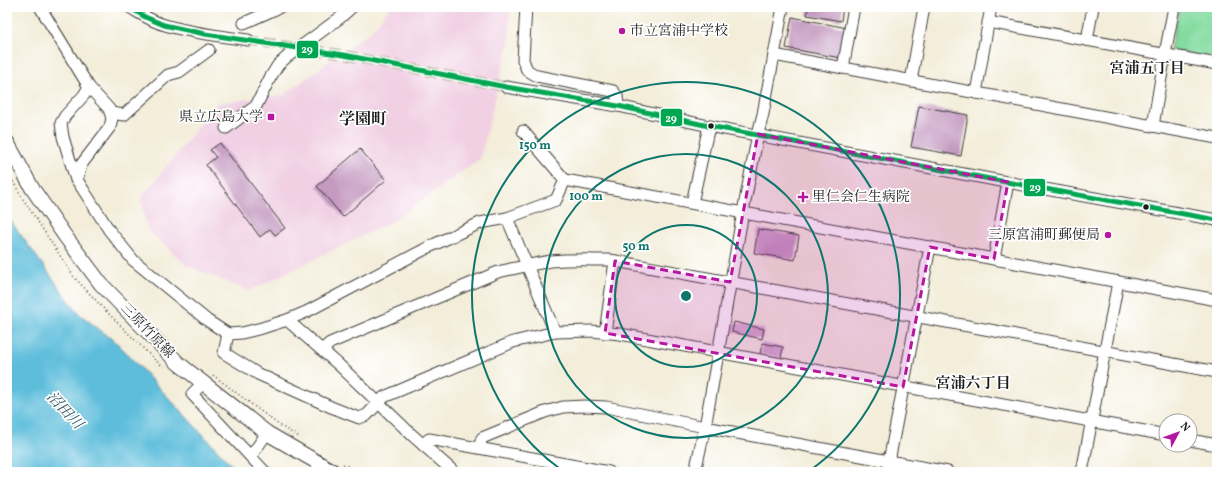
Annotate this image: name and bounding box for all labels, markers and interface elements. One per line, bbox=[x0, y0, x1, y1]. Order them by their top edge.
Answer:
place label: 市立宮浦中学校 bbox=[630, 22, 728, 41]
marker: 市立宮浦中学校 bbox=[617, 26, 627, 36]
line badge: 29 bbox=[296, 40, 319, 59]
text: 29 bbox=[301, 43, 313, 58]
district label: 宮浦五丁目 bbox=[1109, 59, 1185, 80]
place label: 県立広島大学 bbox=[179, 108, 263, 127]
line badge: 29 bbox=[660, 108, 683, 127]
district label: 学園町 bbox=[339, 109, 387, 131]
marker: 県立広島大学 bbox=[266, 112, 276, 122]
text: 29 bbox=[665, 112, 677, 127]
unlabelled marker bbox=[706, 121, 716, 131]
text: 150 m bbox=[519, 138, 551, 154]
line badge: 29 bbox=[1023, 178, 1046, 197]
text: 29 bbox=[1029, 181, 1041, 196]
place label: 里仁会仁生病院 bbox=[812, 188, 910, 207]
text: 100 m bbox=[569, 189, 603, 205]
marker: 里仁会仁生病院 bbox=[797, 191, 809, 203]
unlabelled marker bbox=[1141, 202, 1151, 212]
place label: 三原宮浦町郵便局 bbox=[988, 226, 1100, 245]
marker: 三原宮浦町郵便局 bbox=[1103, 230, 1113, 240]
text: 50 m bbox=[622, 239, 650, 255]
centre of rings bbox=[679, 289, 693, 303]
street label: 三原竹原線 bbox=[116, 299, 178, 363]
district label: 宮浦六丁目 bbox=[935, 374, 1011, 395]
water label: 沼田川 bbox=[41, 387, 88, 436]
north arrow bbox=[1158, 413, 1198, 453]
text: N bbox=[1176, 419, 1193, 435]

